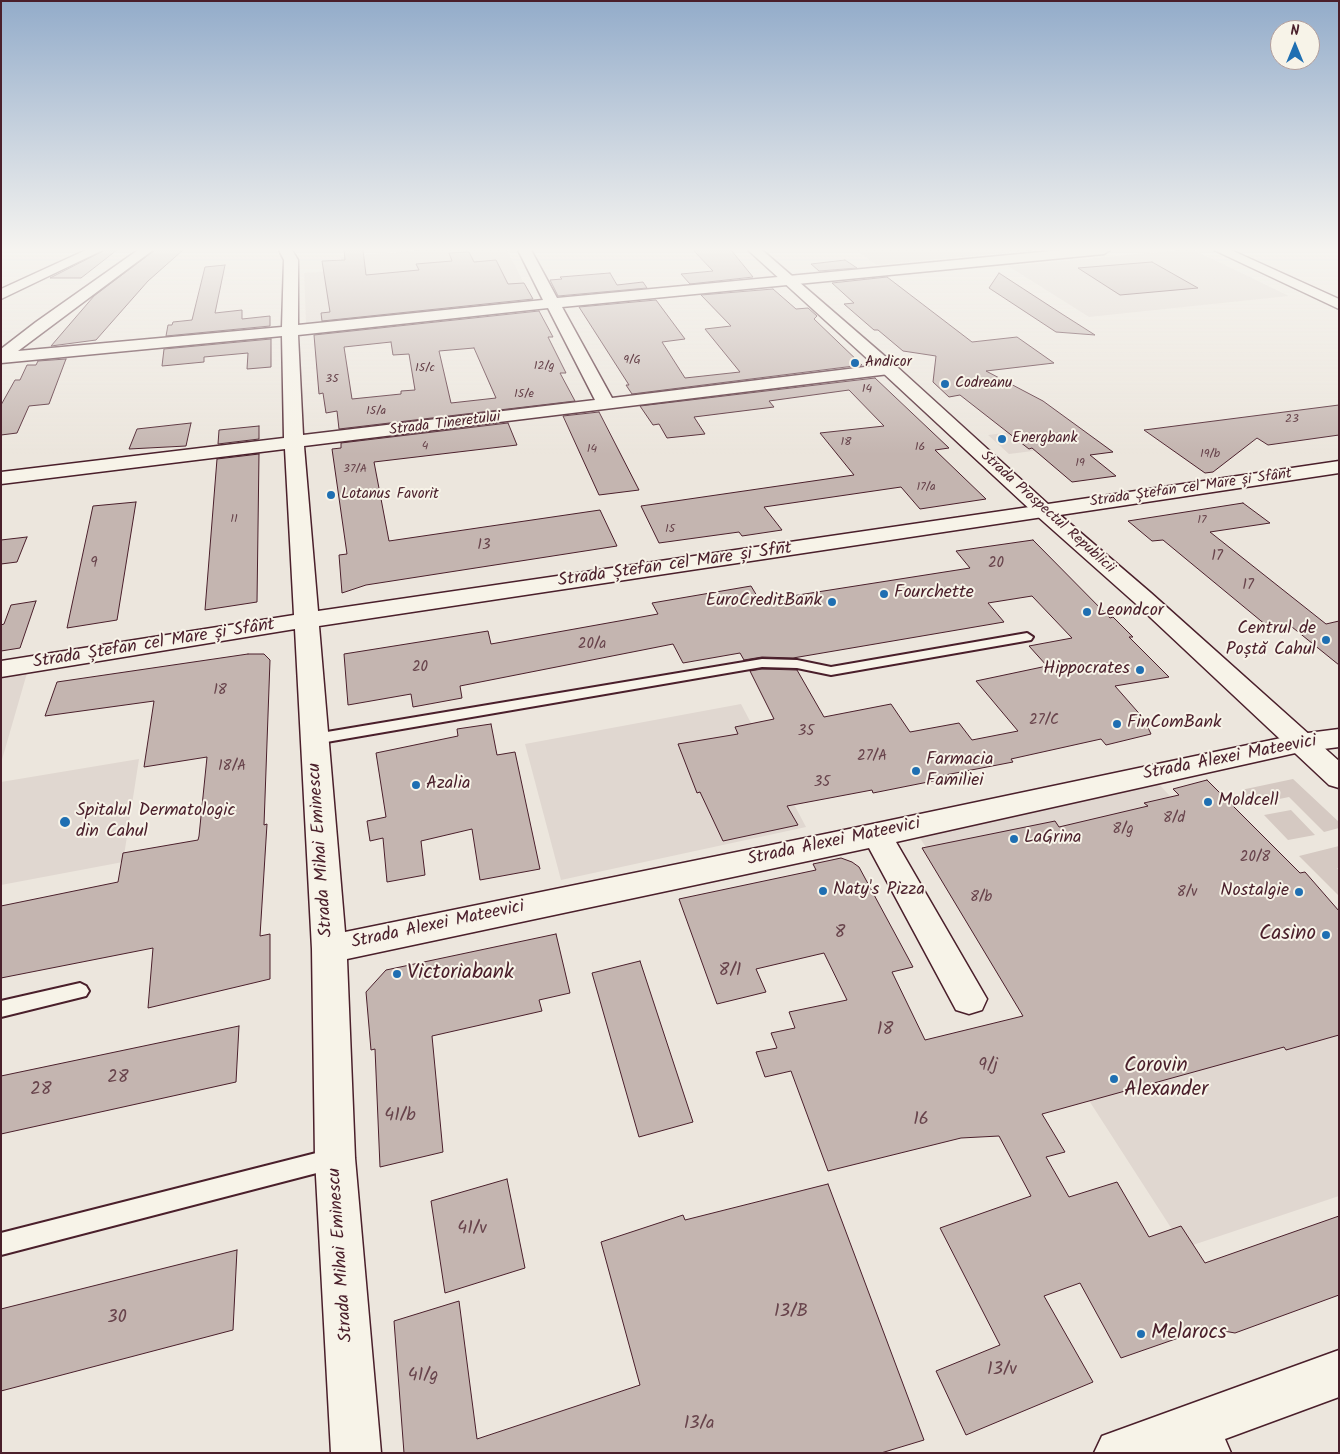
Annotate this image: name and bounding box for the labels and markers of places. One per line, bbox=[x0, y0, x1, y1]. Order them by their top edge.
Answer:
place label: Andicor bbox=[865, 354, 912, 372]
marker: Andicor bbox=[849, 357, 861, 369]
place label: Codreanu bbox=[955, 375, 1012, 393]
marker: Codreanu bbox=[939, 378, 951, 390]
place label: Energbank bbox=[1012, 430, 1078, 448]
marker: Energbank bbox=[996, 433, 1008, 445]
place label: Lotanus Favorit bbox=[341, 486, 439, 504]
marker: Lotanus Favorit bbox=[325, 489, 337, 501]
place label: Fourchette bbox=[894, 583, 974, 605]
marker: Fourchette bbox=[878, 588, 890, 600]
place label: EuroCreditBank bbox=[706, 591, 822, 613]
marker: EuroCreditBank bbox=[826, 596, 838, 608]
place label: Leondcor bbox=[1097, 601, 1164, 623]
marker: Leondcor bbox=[1081, 606, 1093, 618]
place label: Centrul de Poștă Cahul bbox=[1226, 619, 1316, 662]
marker: Centrul de Poștă Cahul bbox=[1320, 634, 1332, 646]
place label: Hippocrates bbox=[1043, 659, 1130, 681]
marker: Hippocrates bbox=[1134, 664, 1146, 676]
place label: FinComBank bbox=[1127, 713, 1221, 735]
marker: FinComBank bbox=[1111, 718, 1123, 730]
place label: Farmacia Familiei bbox=[926, 750, 993, 792]
marker: Farmacia Familiei bbox=[910, 765, 922, 777]
place label: Azalia bbox=[426, 774, 470, 796]
marker: Azalia bbox=[410, 779, 422, 791]
place label: Moldcell bbox=[1218, 791, 1279, 813]
marker: Moldcell bbox=[1202, 796, 1214, 808]
place label: Spitalul Dermatologic din Cahul bbox=[76, 801, 236, 844]
marker: Spitalul Dermatologic din Cahul bbox=[58, 815, 72, 829]
place label: LaGrina bbox=[1024, 828, 1082, 850]
marker: LaGrina bbox=[1008, 833, 1020, 845]
place label: Naty's Pizza bbox=[833, 880, 925, 902]
place label: Nostalgie bbox=[1220, 881, 1289, 903]
marker: Naty's Pizza bbox=[817, 885, 829, 897]
marker: Nostalgie bbox=[1293, 886, 1305, 898]
place label: Casino bbox=[1259, 922, 1316, 948]
marker: Casino bbox=[1320, 929, 1332, 941]
place label: Victoriabank bbox=[407, 961, 514, 987]
marker: Victoriabank bbox=[391, 968, 403, 980]
place label: Corovin Alexander bbox=[1124, 1054, 1208, 1104]
marker: Corovin Alexander bbox=[1108, 1073, 1120, 1085]
place label: Melarocs bbox=[1151, 1321, 1227, 1347]
marker: Melarocs bbox=[1135, 1328, 1147, 1340]

